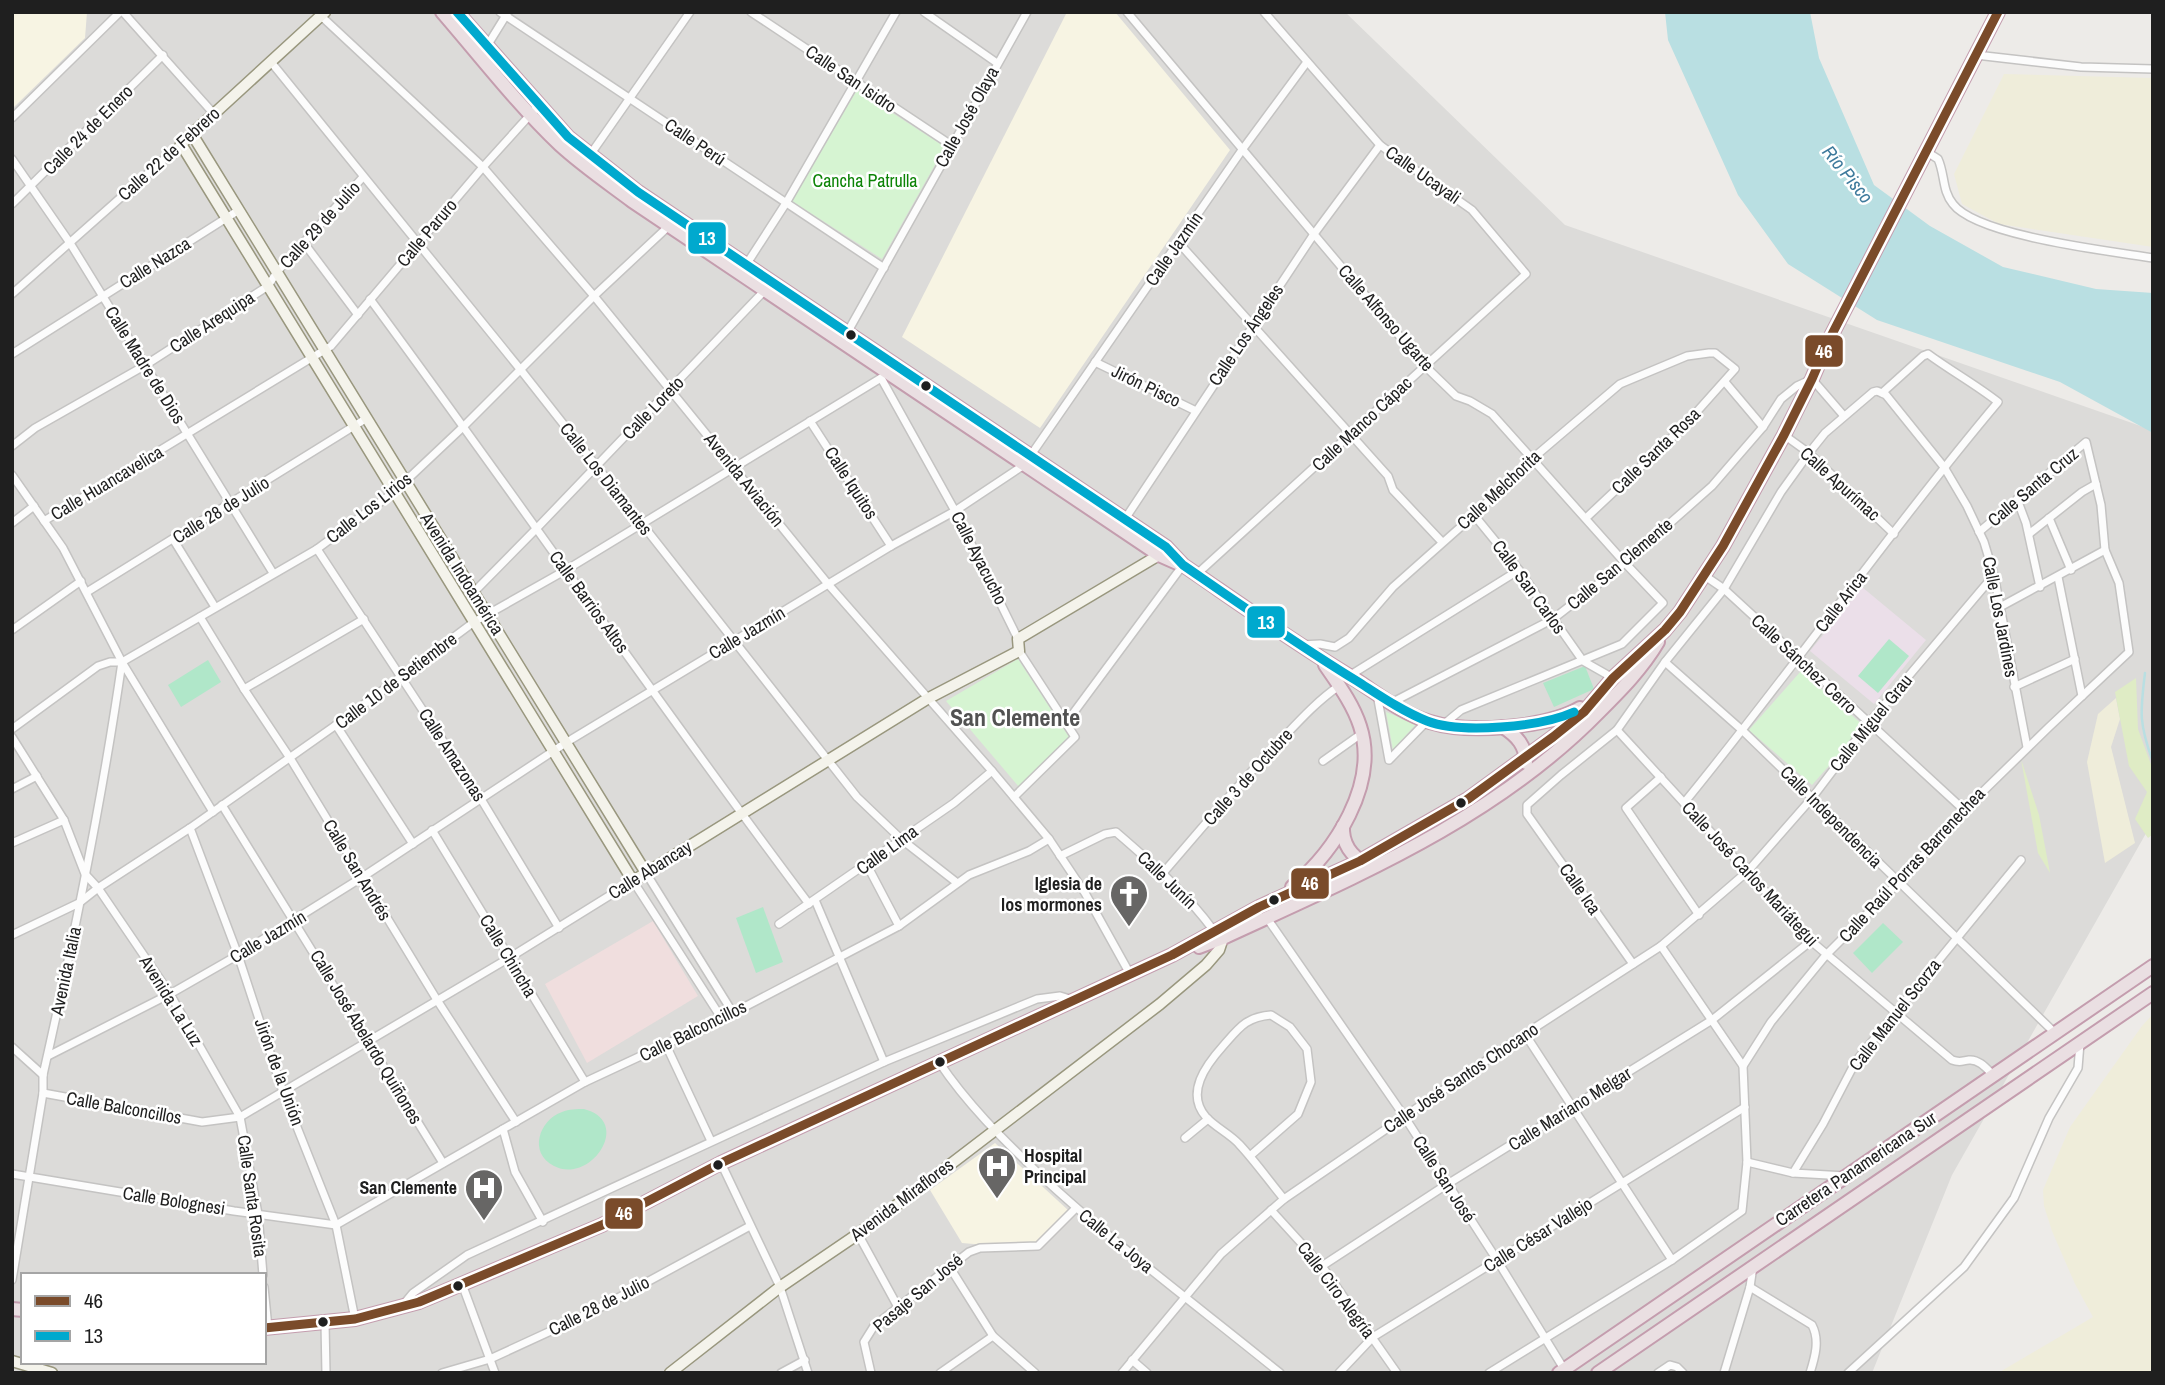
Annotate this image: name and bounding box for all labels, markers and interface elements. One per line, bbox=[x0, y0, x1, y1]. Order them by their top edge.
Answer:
street label: Calle San Isidro bbox=[801, 39, 902, 118]
street label: Calle José Olaya bbox=[929, 62, 1005, 172]
street label: Calle 24 de Enero bbox=[37, 79, 138, 180]
street label: Calle 22 de Febrero bbox=[112, 101, 225, 206]
street label: Calle Perú bbox=[660, 112, 731, 171]
street label: Calle Ucayali bbox=[1381, 139, 1466, 210]
water label: Río Pisco bbox=[1817, 140, 1880, 209]
park label: Cancha Patrulla bbox=[812, 168, 918, 193]
street label: Calle 29 de Julio bbox=[274, 175, 366, 274]
street label: Calle Paruro bbox=[391, 193, 463, 272]
street label: Calle Jazmín bbox=[1139, 207, 1208, 291]
line badge: 13 bbox=[687, 221, 727, 255]
text: 13 bbox=[698, 225, 716, 251]
street label: Calle Nazca bbox=[114, 231, 195, 294]
street label: Calle Alfonso Ugarte bbox=[1333, 259, 1440, 377]
street label: Calle Los Ángeles bbox=[1202, 279, 1289, 391]
street label: Calle Arequipa bbox=[164, 285, 259, 358]
street label: Calle Madre de Dios bbox=[99, 301, 192, 428]
unlabelled marker bbox=[844, 328, 858, 342]
line badge: 46 bbox=[1804, 334, 1844, 368]
text: 46 bbox=[1815, 338, 1833, 364]
street label: Jirón Pisco bbox=[1108, 358, 1185, 413]
street label: Calle Loreto bbox=[616, 370, 689, 445]
street label: Calle Manco Cápac bbox=[1306, 371, 1417, 477]
unlabelled marker bbox=[919, 379, 933, 393]
street label: Calle Santa Rosa bbox=[1606, 402, 1706, 500]
street label: Calle Los Diamantes bbox=[554, 417, 658, 540]
street label: Avenida Aviación bbox=[698, 427, 790, 532]
street label: Calle Huancavelica bbox=[46, 439, 168, 526]
street label: Calle Apurímac bbox=[1795, 441, 1886, 526]
street label: Calle Santa Cruz bbox=[1982, 441, 2083, 532]
street label: Calle Iquitos bbox=[819, 442, 884, 524]
street label: Calle Melchorita bbox=[1451, 444, 1546, 535]
street label: Calle Los Lirios bbox=[321, 466, 417, 549]
street label: Calle 28 de Julio bbox=[167, 470, 274, 549]
street label: Avenida Indoamérica bbox=[414, 507, 510, 640]
street label: Calle Ayacucho bbox=[945, 507, 1014, 609]
street label: Calle San Clemente bbox=[1561, 512, 1678, 615]
street label: Calle San Carlos bbox=[1487, 535, 1572, 639]
street label: Calle Barrios Altos bbox=[544, 545, 635, 658]
street label: Calle Los Jardines bbox=[1977, 555, 2024, 679]
street label: Calle Arica bbox=[1809, 566, 1872, 638]
street label: Calle Jazmín bbox=[704, 600, 790, 665]
line badge: 13 bbox=[1246, 605, 1286, 639]
street label: Calle Sánchez Cerro bbox=[1746, 608, 1863, 719]
text: 13 bbox=[1257, 609, 1275, 635]
street label: Calle 10 de Setiembre bbox=[330, 626, 462, 735]
street label: Calle Miguel Grau bbox=[1823, 669, 1918, 777]
district label: San Clemente bbox=[950, 701, 1080, 733]
street label: Calle Amazonas bbox=[413, 703, 492, 806]
street label: Calle 3 de Octubre bbox=[1197, 723, 1298, 831]
street label: Calle Independencia bbox=[1775, 760, 1888, 873]
street label: Calle Raúl Porras Barrenechea bbox=[1833, 781, 1990, 948]
unlabelled marker bbox=[1454, 796, 1468, 810]
street label: Calle José Carlos Mariátegui bbox=[1676, 796, 1824, 952]
street label: Calle San Andrés bbox=[317, 814, 398, 925]
street label: Calle Lima bbox=[851, 819, 923, 880]
street label: Calle Abancay bbox=[603, 834, 697, 905]
street label: Calle Junín bbox=[1132, 845, 1203, 914]
street label: Calle Ica bbox=[1554, 858, 1607, 919]
line badge: 46 bbox=[1290, 867, 1330, 900]
text: 46 bbox=[1301, 870, 1319, 896]
place label: Iglesia de los mormones bbox=[1001, 871, 1102, 917]
church icon: Iglesia de los mormones bbox=[1108, 873, 1150, 928]
unlabelled marker bbox=[1267, 893, 1281, 907]
street label: Calle Jazmín bbox=[225, 904, 311, 969]
street label: Calle Chincha bbox=[474, 910, 543, 1002]
street label: Avenida Italia bbox=[44, 924, 87, 1019]
street label: Calle José Abelardo Quiñones bbox=[304, 945, 428, 1129]
street label: Avenida La Luz bbox=[133, 950, 209, 1051]
street label: Calle Manuel Scorza bbox=[1843, 953, 1946, 1076]
street label: Calle Balconcillos bbox=[635, 994, 751, 1067]
street label: Jirón de la Unión bbox=[248, 1015, 310, 1129]
street label: Calle José Santos Chocano bbox=[1378, 1016, 1543, 1139]
unlabelled marker bbox=[933, 1055, 947, 1069]
street label: Calle Mariano Melgar bbox=[1503, 1061, 1636, 1157]
street label: Calle Balconcillos bbox=[65, 1085, 184, 1130]
street label: Carretera Panamericana Sur bbox=[1770, 1105, 1941, 1232]
street label: Calle San José bbox=[1407, 1130, 1482, 1227]
street label: Calle Santa Rosita bbox=[232, 1133, 273, 1259]
place label: Hospital Principal bbox=[1024, 1143, 1086, 1189]
hospital icon: Hospital Principal bbox=[976, 1145, 1018, 1200]
street label: Avenida Miraflores bbox=[844, 1152, 959, 1247]
unlabelled marker bbox=[711, 1158, 725, 1172]
hospital icon: San Clemente bbox=[463, 1167, 505, 1222]
place label: San Clemente bbox=[359, 1175, 457, 1200]
street label: Calle Bolognesi bbox=[121, 1180, 227, 1221]
street label: Calle César Vallejo bbox=[1478, 1191, 1597, 1278]
line badge: 46 bbox=[604, 1197, 644, 1230]
text: 46 bbox=[615, 1200, 633, 1226]
street label: Calle La Joya bbox=[1074, 1203, 1159, 1278]
street label: Calle Ciro Alegría bbox=[1292, 1236, 1381, 1343]
street label: Pasaje San José bbox=[867, 1247, 968, 1338]
street label: Calle 28 de Julio bbox=[544, 1269, 653, 1342]
legend bbox=[21, 1273, 266, 1364]
unlabelled marker bbox=[451, 1279, 465, 1293]
text: 46 bbox=[84, 1286, 103, 1315]
unlabelled marker bbox=[316, 1315, 330, 1329]
text: 13 bbox=[84, 1321, 103, 1350]

